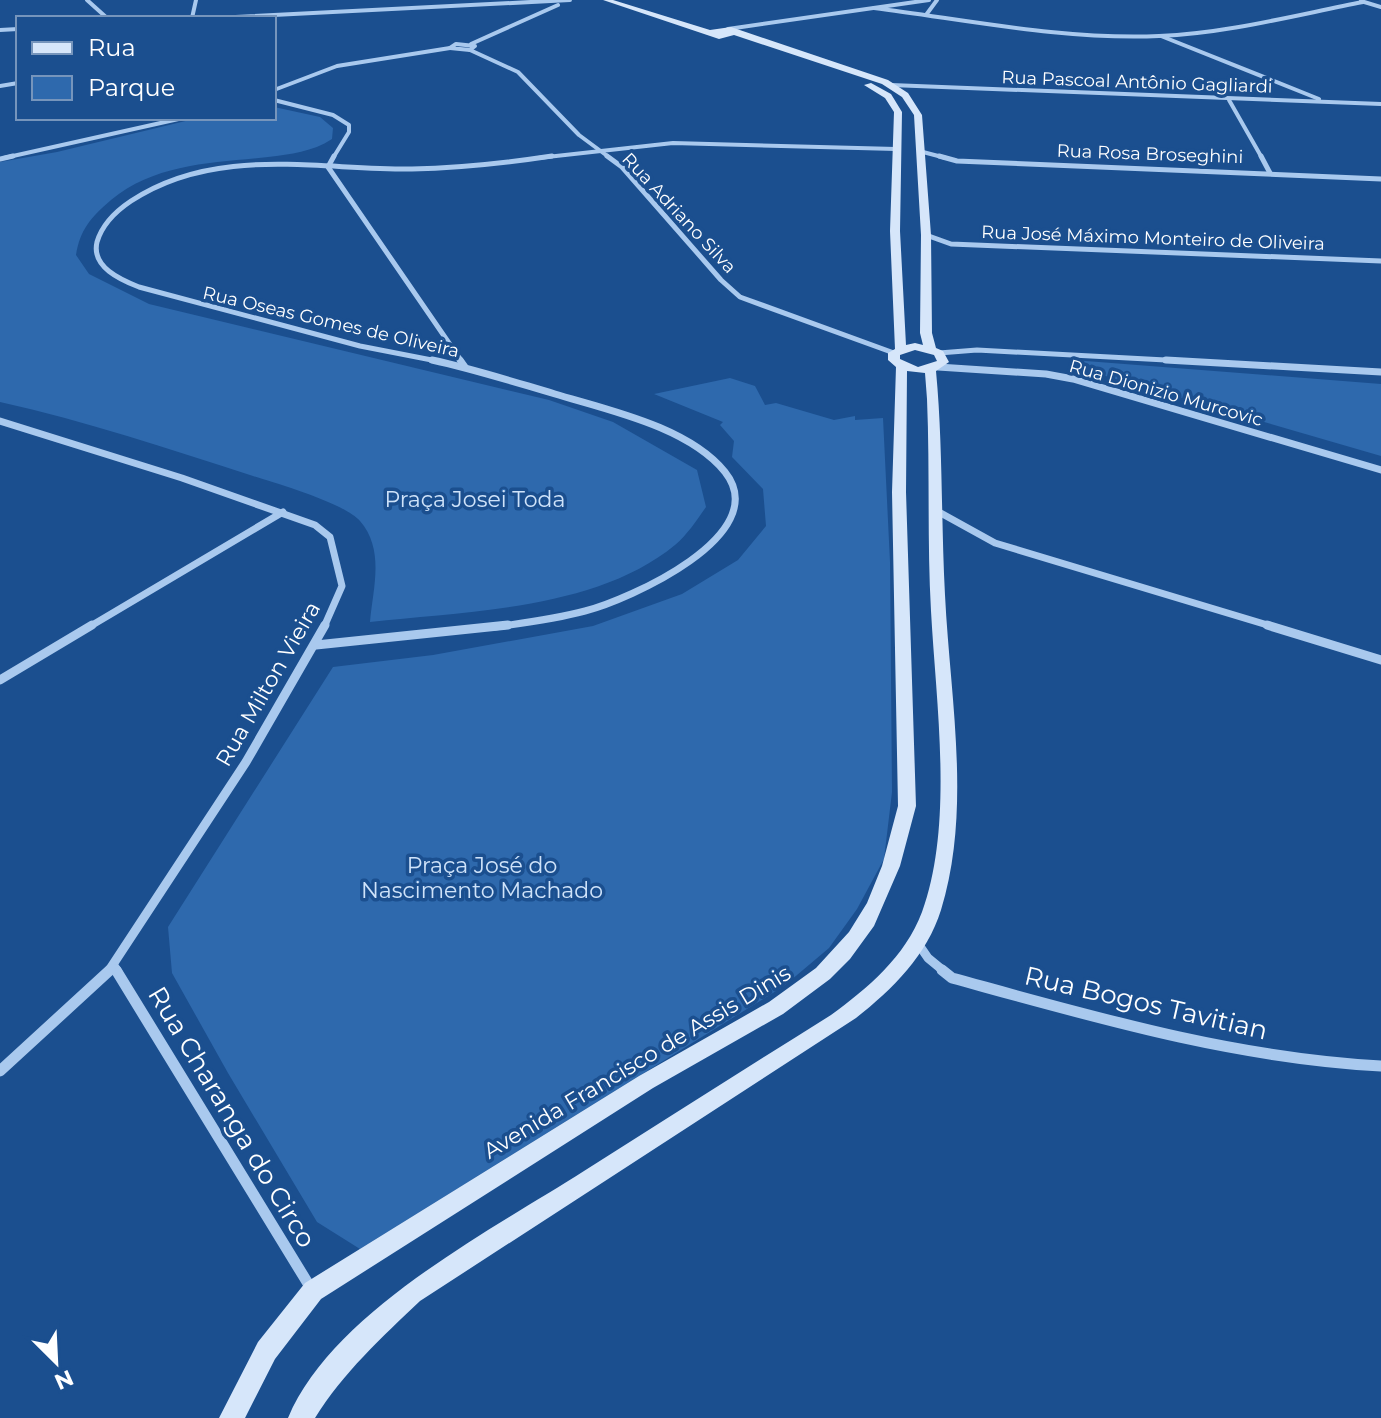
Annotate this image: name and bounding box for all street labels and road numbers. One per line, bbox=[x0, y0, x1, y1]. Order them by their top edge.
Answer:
street label: Rua Pascoal Antônio Gagliardi bbox=[1001, 66, 1273, 98]
street label: Rua Rosa Broseghini bbox=[1056, 140, 1244, 168]
street label: Rua Adriano Silva bbox=[617, 148, 741, 278]
street label: Rua José Máximo Monteiro de Oliveira bbox=[981, 221, 1325, 255]
street label: Rua Oseas Gomes de Oliveira bbox=[201, 282, 461, 362]
street label: Rua Dionizio Murcovic bbox=[1067, 355, 1265, 431]
street label: Rua Milton Vieira bbox=[210, 597, 326, 771]
street label: Avenida Francisco de Assis Dinis bbox=[478, 959, 796, 1165]
street label: Rua Bogos Tavitian bbox=[1021, 959, 1271, 1047]
street label: Rua Charanga do Circo bbox=[141, 981, 323, 1253]

